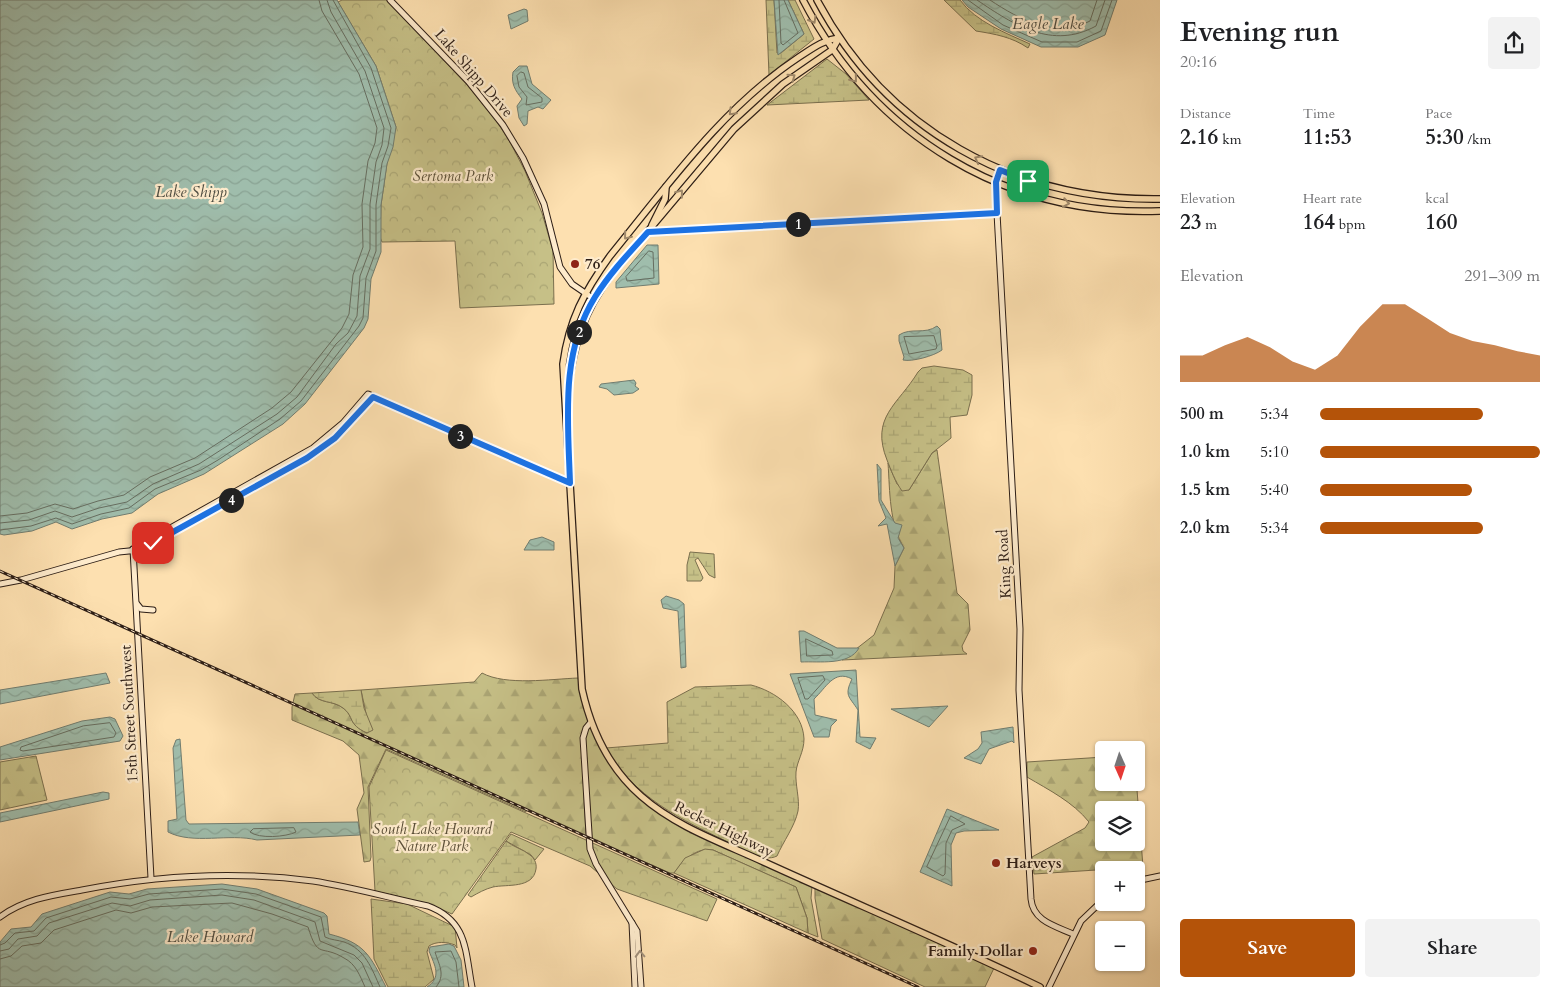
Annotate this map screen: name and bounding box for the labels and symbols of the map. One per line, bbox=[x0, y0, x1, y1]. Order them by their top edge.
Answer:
water label: Eagle Lake bbox=[1012, 13, 1084, 35]
one-way arrow bbox=[807, 15, 817, 24]
street label: Lake Shipp Drive bbox=[430, 25, 518, 121]
one-way arrow bbox=[849, 73, 857, 82]
one-way arrow bbox=[787, 74, 796, 83]
one-way arrow bbox=[729, 107, 738, 116]
one-way arrow bbox=[974, 155, 983, 165]
pin bbox=[1007, 160, 1049, 202]
park label: Sertoma Park bbox=[413, 166, 494, 186]
water label: Lake Shipp bbox=[155, 181, 227, 203]
one-way arrow bbox=[674, 190, 683, 199]
one-way arrow bbox=[1061, 198, 1070, 208]
pin: 1 bbox=[786, 212, 810, 236]
one-way arrow bbox=[624, 230, 632, 239]
place label: 76 bbox=[585, 254, 601, 274]
marker: 76 bbox=[569, 258, 581, 270]
pin: 2 bbox=[566, 320, 592, 344]
pin: 3 bbox=[448, 424, 472, 448]
pin: 4 bbox=[218, 488, 244, 512]
pin bbox=[132, 522, 174, 564]
street label: King Road bbox=[992, 529, 1016, 599]
street label: 15th Street Southwest bbox=[115, 644, 143, 783]
north arrow bbox=[1095, 741, 1145, 791]
street label: Recker Highway bbox=[671, 796, 777, 862]
park label: South Lake Howard Nature Park bbox=[372, 819, 493, 856]
place label: Harveys bbox=[1006, 853, 1062, 873]
marker: Harveys bbox=[990, 857, 1002, 869]
water label: Lake Howard bbox=[167, 926, 255, 948]
place label: Family Dollar bbox=[928, 941, 1024, 961]
marker: Family Dollar bbox=[1027, 945, 1039, 957]
one-way arrow bbox=[635, 950, 645, 958]

